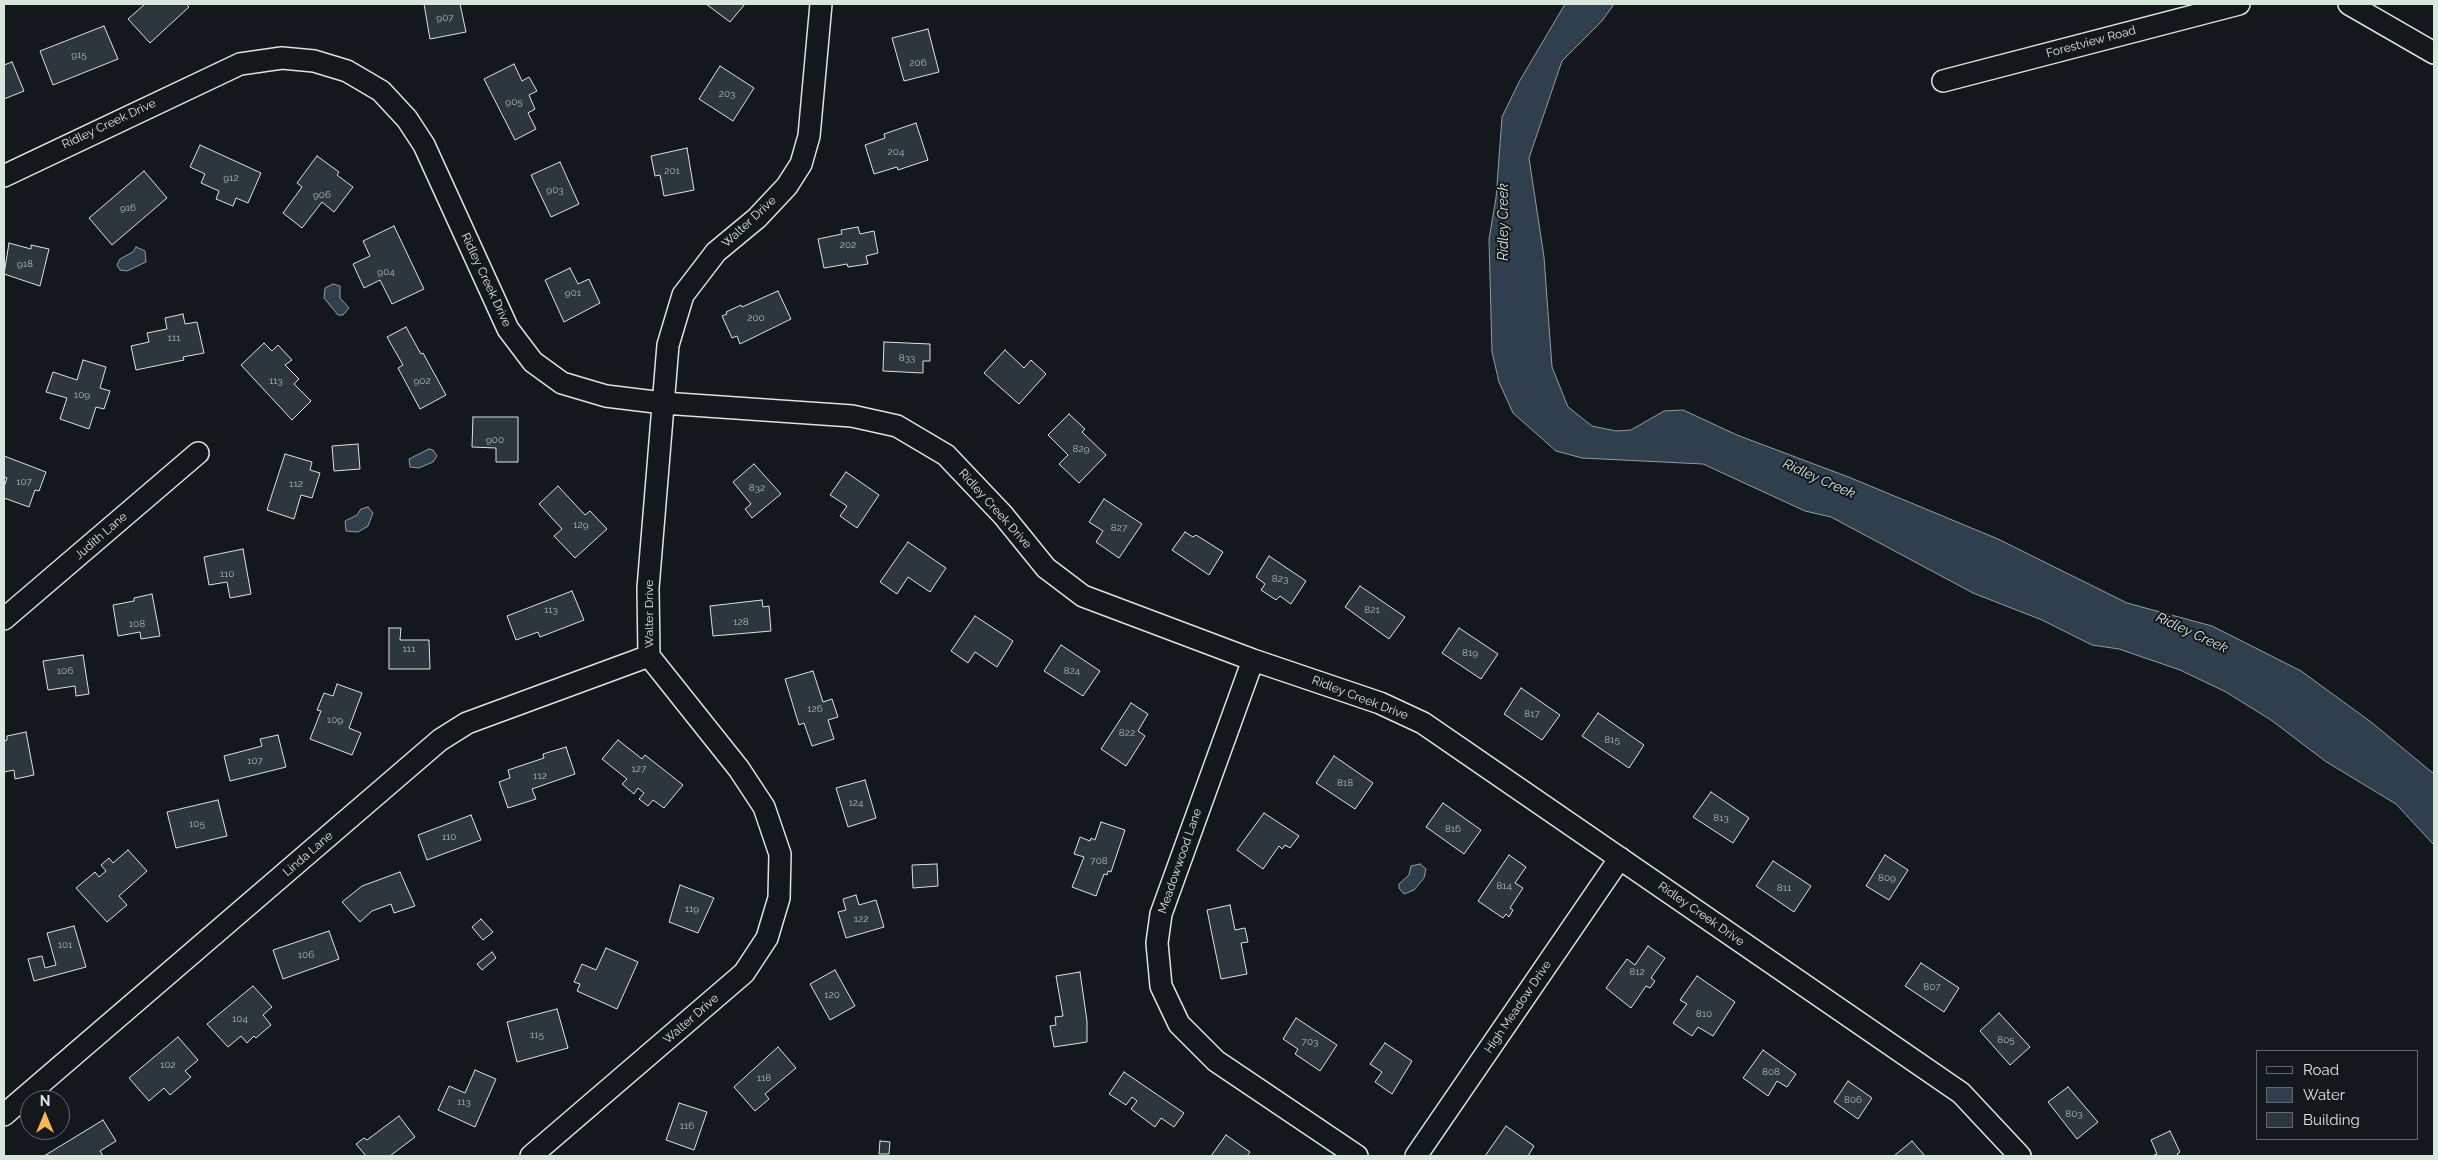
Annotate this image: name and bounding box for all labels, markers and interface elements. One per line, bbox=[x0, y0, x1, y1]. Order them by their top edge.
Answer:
house number: 907 bbox=[436, 12, 454, 24]
street label: Forestview Road bbox=[2045, 23, 2137, 61]
house number: 915 bbox=[71, 49, 87, 61]
house number: 206 bbox=[909, 57, 927, 69]
house number: 203 bbox=[719, 88, 735, 100]
street label: Ridley Creek Drive bbox=[60, 96, 158, 152]
house number: 905 bbox=[505, 96, 523, 108]
house number: 204 bbox=[888, 146, 904, 158]
house number: 201 bbox=[664, 165, 680, 177]
house number: 912 bbox=[223, 172, 239, 184]
water label: Ridley Creek bbox=[1496, 183, 1512, 261]
house number: 903 bbox=[546, 184, 564, 196]
house number: 906 bbox=[313, 189, 331, 201]
street label: Walter Drive bbox=[719, 193, 779, 251]
house number: 916 bbox=[120, 202, 136, 214]
street label: Ridley Creek Drive bbox=[458, 231, 514, 329]
house number: 202 bbox=[840, 239, 856, 251]
house number: 918 bbox=[17, 258, 33, 270]
house number: 904 bbox=[377, 266, 395, 278]
house number: 901 bbox=[565, 287, 581, 299]
house number: 200 bbox=[747, 312, 765, 324]
house number: 111 bbox=[168, 332, 180, 344]
house number: 833 bbox=[899, 352, 915, 364]
house number: 113 bbox=[269, 375, 283, 387]
house number: 902 bbox=[413, 375, 431, 387]
house number: 109 bbox=[74, 389, 90, 401]
house number: 900 bbox=[486, 434, 504, 446]
house number: 829 bbox=[1073, 443, 1089, 455]
water label: Ridley Creek bbox=[1780, 456, 1858, 502]
street label: Ridley Creek Drive bbox=[956, 466, 1034, 552]
house number: 107 bbox=[16, 476, 32, 488]
house number: 112 bbox=[289, 478, 303, 490]
house number: 832 bbox=[749, 482, 765, 494]
street label: Judith Lane bbox=[72, 509, 130, 563]
house number: 129 bbox=[573, 519, 589, 531]
house number: 827 bbox=[1111, 522, 1127, 534]
house number: 110 bbox=[220, 568, 234, 580]
house number: 823 bbox=[1272, 573, 1288, 585]
street label: Walter Drive bbox=[642, 580, 656, 648]
house number: 113 bbox=[544, 604, 558, 616]
house number: 821 bbox=[1364, 604, 1380, 616]
water label: Ridley Creek bbox=[2153, 609, 2231, 657]
house number: 128 bbox=[733, 616, 749, 628]
house number: 108 bbox=[129, 618, 145, 630]
house number: 111 bbox=[403, 643, 415, 655]
house number: 819 bbox=[1462, 647, 1478, 659]
house number: 106 bbox=[57, 665, 73, 677]
house number: 824 bbox=[1064, 665, 1080, 677]
street label: Ridley Creek Drive bbox=[1310, 673, 1410, 723]
house number: 126 bbox=[807, 703, 823, 715]
house number: 817 bbox=[1524, 708, 1540, 720]
house number: 109 bbox=[327, 714, 343, 726]
house number: 822 bbox=[1119, 727, 1135, 739]
house number: 815 bbox=[1604, 734, 1620, 746]
house number: 107 bbox=[247, 755, 263, 767]
house number: 127 bbox=[632, 763, 646, 775]
house number: 112 bbox=[533, 770, 547, 782]
house number: 818 bbox=[1337, 777, 1353, 789]
house number: 124 bbox=[849, 797, 863, 809]
street label: Meadowwood Lane bbox=[1155, 807, 1205, 915]
house number: 813 bbox=[1713, 812, 1729, 824]
house number: 105 bbox=[189, 818, 205, 830]
house number: 816 bbox=[1445, 823, 1461, 835]
street label: Linda Lane bbox=[280, 828, 336, 880]
house number: 110 bbox=[442, 831, 456, 843]
house number: 708 bbox=[1090, 855, 1108, 867]
house number: 809 bbox=[1878, 872, 1896, 884]
street label: Ridley Creek Drive bbox=[1655, 879, 1747, 949]
house number: 814 bbox=[1496, 880, 1512, 892]
house number: 811 bbox=[1777, 882, 1791, 894]
house number: 119 bbox=[685, 903, 699, 915]
house number: 122 bbox=[854, 913, 868, 925]
house number: 101 bbox=[58, 939, 72, 951]
house number: 106 bbox=[298, 949, 314, 961]
street label: High Meadow Drive bbox=[1482, 958, 1554, 1056]
house number: 812 bbox=[1629, 966, 1645, 978]
house number: 807 bbox=[1923, 981, 1941, 993]
house number: 120 bbox=[824, 989, 840, 1001]
street label: Walter Drive bbox=[660, 991, 722, 1047]
house number: 810 bbox=[1696, 1008, 1712, 1020]
house number: 104 bbox=[232, 1013, 248, 1025]
house number: 115 bbox=[530, 1029, 544, 1041]
house number: 805 bbox=[1997, 1034, 2015, 1046]
house number: 703 bbox=[1302, 1036, 1318, 1048]
legend bbox=[2256, 1050, 2418, 1140]
house number: 102 bbox=[160, 1059, 176, 1071]
text: Road bbox=[2303, 1061, 2339, 1079]
house number: 808 bbox=[1762, 1066, 1780, 1078]
house number: 118 bbox=[757, 1072, 771, 1084]
text: Water bbox=[2303, 1086, 2345, 1104]
north arrow bbox=[20, 1090, 70, 1140]
text: N bbox=[40, 1093, 50, 1109]
house number: 806 bbox=[1844, 1094, 1862, 1106]
house number: 113 bbox=[457, 1096, 471, 1108]
house number: 803 bbox=[2065, 1108, 2083, 1120]
text: Building bbox=[2303, 1111, 2360, 1129]
house number: 116 bbox=[680, 1120, 694, 1132]

